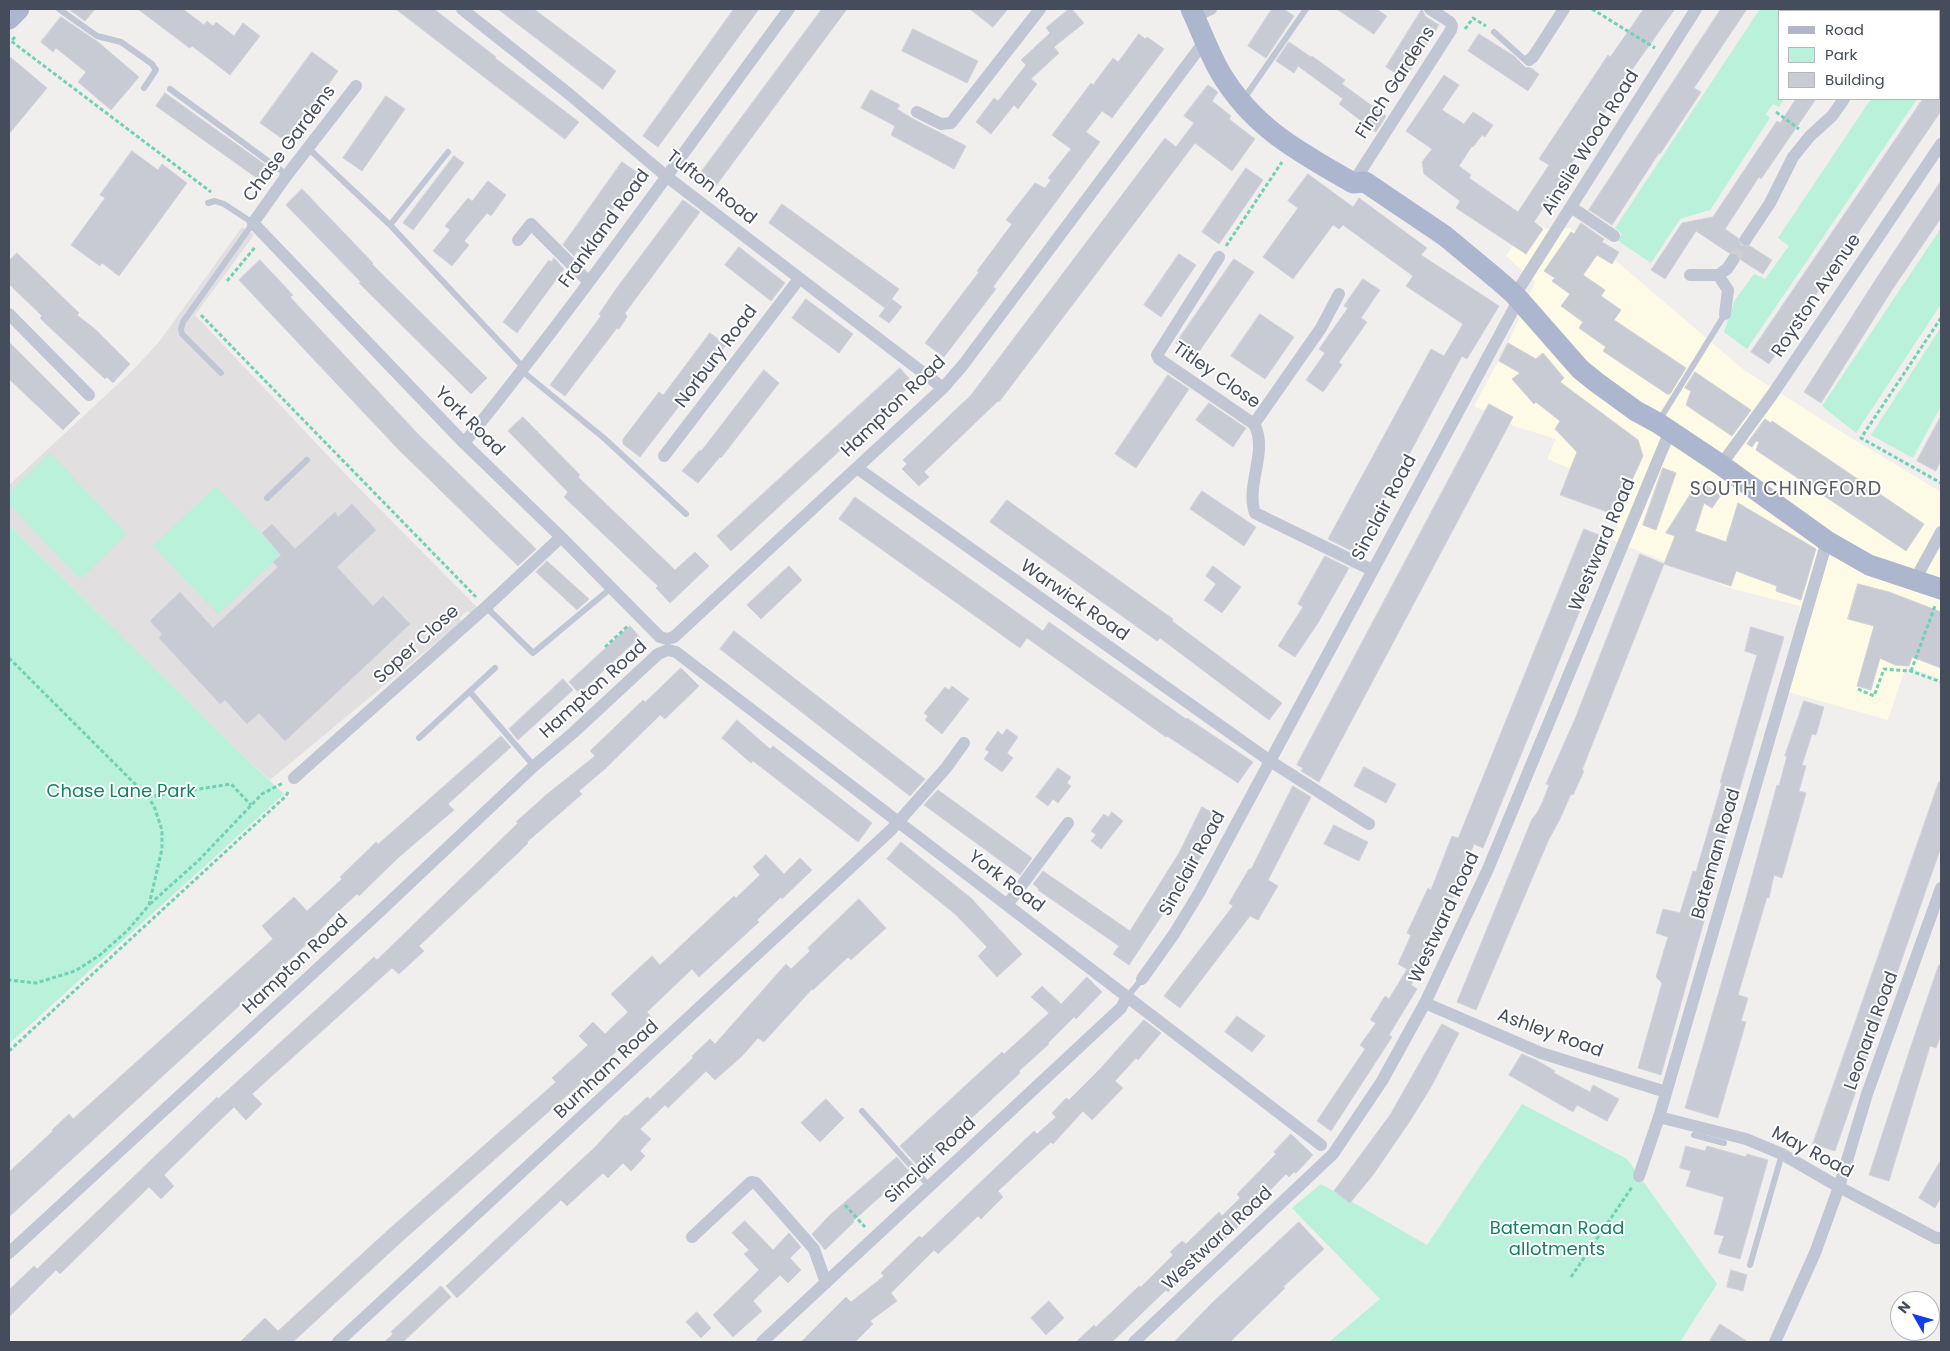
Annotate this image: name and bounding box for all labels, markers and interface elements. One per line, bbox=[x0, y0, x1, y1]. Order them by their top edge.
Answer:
legend bbox=[1778, 10, 1940, 100]
text: Road bbox=[1825, 19, 1864, 40]
street label: Finch Gardens bbox=[1352, 23, 1440, 143]
text: Park bbox=[1825, 44, 1857, 65]
street label: Ainslie Wood Road bbox=[1538, 67, 1644, 219]
text: Building bbox=[1825, 69, 1885, 90]
street label: Chase Gardens bbox=[239, 82, 341, 206]
street label: Tufton Road bbox=[662, 146, 760, 230]
street label: Frankland Road bbox=[555, 166, 655, 292]
street label: Royston Avenue bbox=[1768, 230, 1866, 362]
street label: Norbury Road bbox=[671, 301, 763, 413]
street label: Titley Close bbox=[1168, 338, 1264, 414]
street label: Hampton Road bbox=[837, 352, 951, 462]
street label: York Road bbox=[430, 383, 508, 461]
street label: Sinclair Road bbox=[1348, 451, 1422, 565]
street label: Westward Road bbox=[1565, 475, 1641, 615]
district label: SOUTH CHINGFORD bbox=[1688, 479, 1884, 501]
street label: Warwick Road bbox=[1016, 556, 1132, 646]
street label: Soper Close bbox=[370, 601, 464, 689]
street label: Hampton Road bbox=[536, 636, 652, 744]
park label: Chase Lane Park bbox=[47, 781, 195, 803]
street label: Bateman Road bbox=[1688, 786, 1746, 922]
street label: Sinclair Road bbox=[1155, 808, 1231, 920]
street label: York Road bbox=[964, 846, 1048, 918]
street label: Westward Road bbox=[1405, 849, 1485, 987]
street label: Hampton Road bbox=[239, 911, 353, 1019]
street label: Leonard Road bbox=[1841, 969, 1903, 1093]
street label: Ashley Road bbox=[1494, 1005, 1606, 1063]
street label: Burnham Road bbox=[550, 1016, 664, 1124]
street label: Sinclair Road bbox=[881, 1113, 981, 1209]
street label: May Road bbox=[1767, 1122, 1857, 1184]
street label: Westward Road bbox=[1159, 1183, 1277, 1295]
park label: Bateman Road allotments bbox=[1490, 1218, 1624, 1260]
north arrow bbox=[1890, 1291, 1940, 1341]
text: N bbox=[1893, 1297, 1915, 1318]

